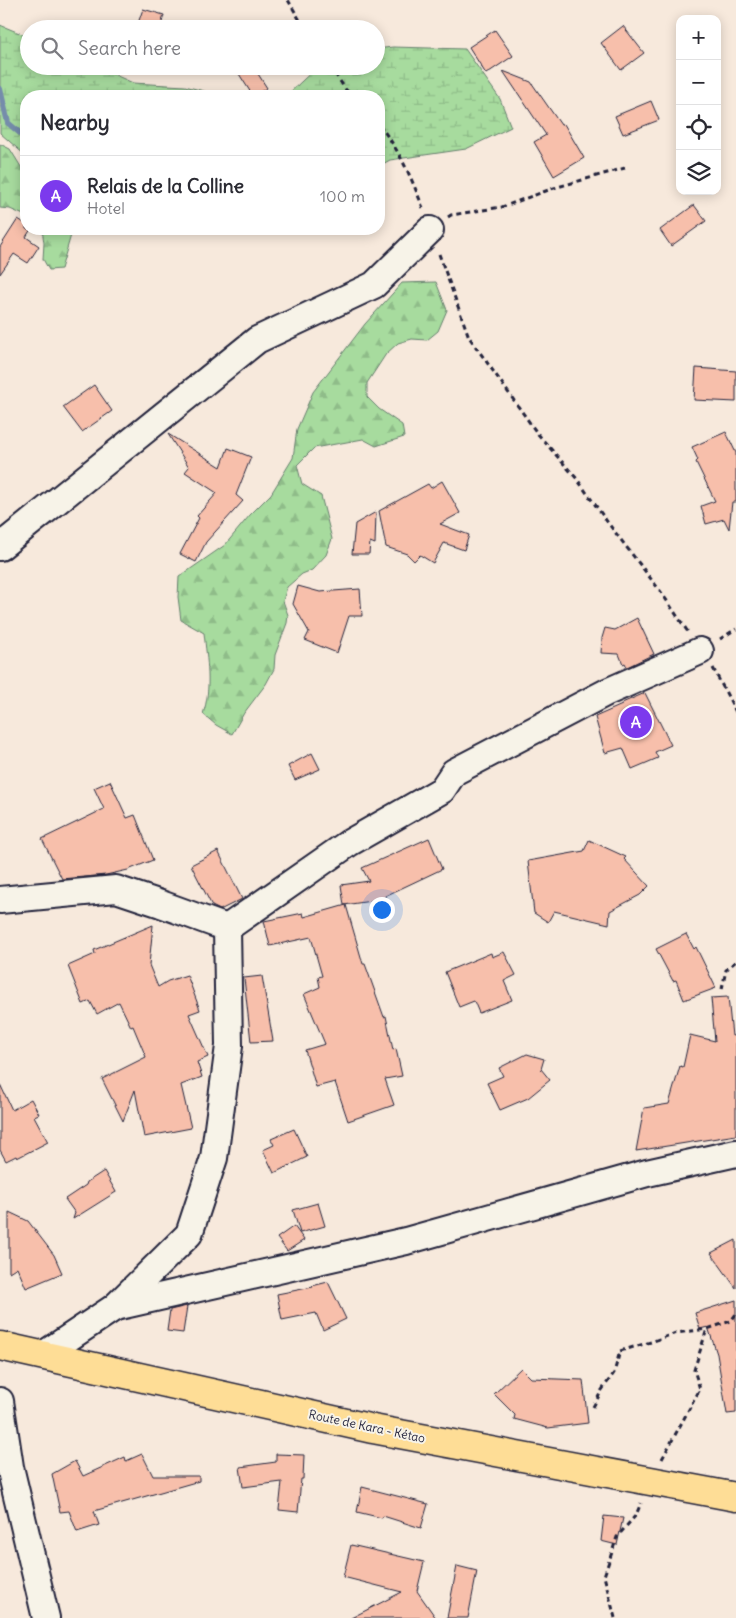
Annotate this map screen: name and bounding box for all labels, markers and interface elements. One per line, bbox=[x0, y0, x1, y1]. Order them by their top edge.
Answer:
map controls bbox=[676, 15, 721, 195]
button: + bbox=[676, 15, 721, 60]
search box bbox=[20, 20, 385, 75]
icon: search bbox=[38, 34, 66, 62]
text: Search here bbox=[78, 36, 181, 60]
button: − bbox=[676, 60, 721, 105]
button: locate bbox=[676, 105, 721, 150]
text: Nearby bbox=[40, 109, 110, 136]
button: layers bbox=[676, 150, 721, 195]
text: Relais de la Colline bbox=[87, 174, 244, 198]
text: A bbox=[51, 186, 61, 206]
text: 100 m bbox=[320, 186, 365, 206]
text: Hotel bbox=[87, 198, 125, 218]
pin: A bbox=[620, 703, 652, 741]
your location bbox=[369, 897, 395, 923]
street label: Route de Kara - Kétao bbox=[307, 1406, 427, 1446]

